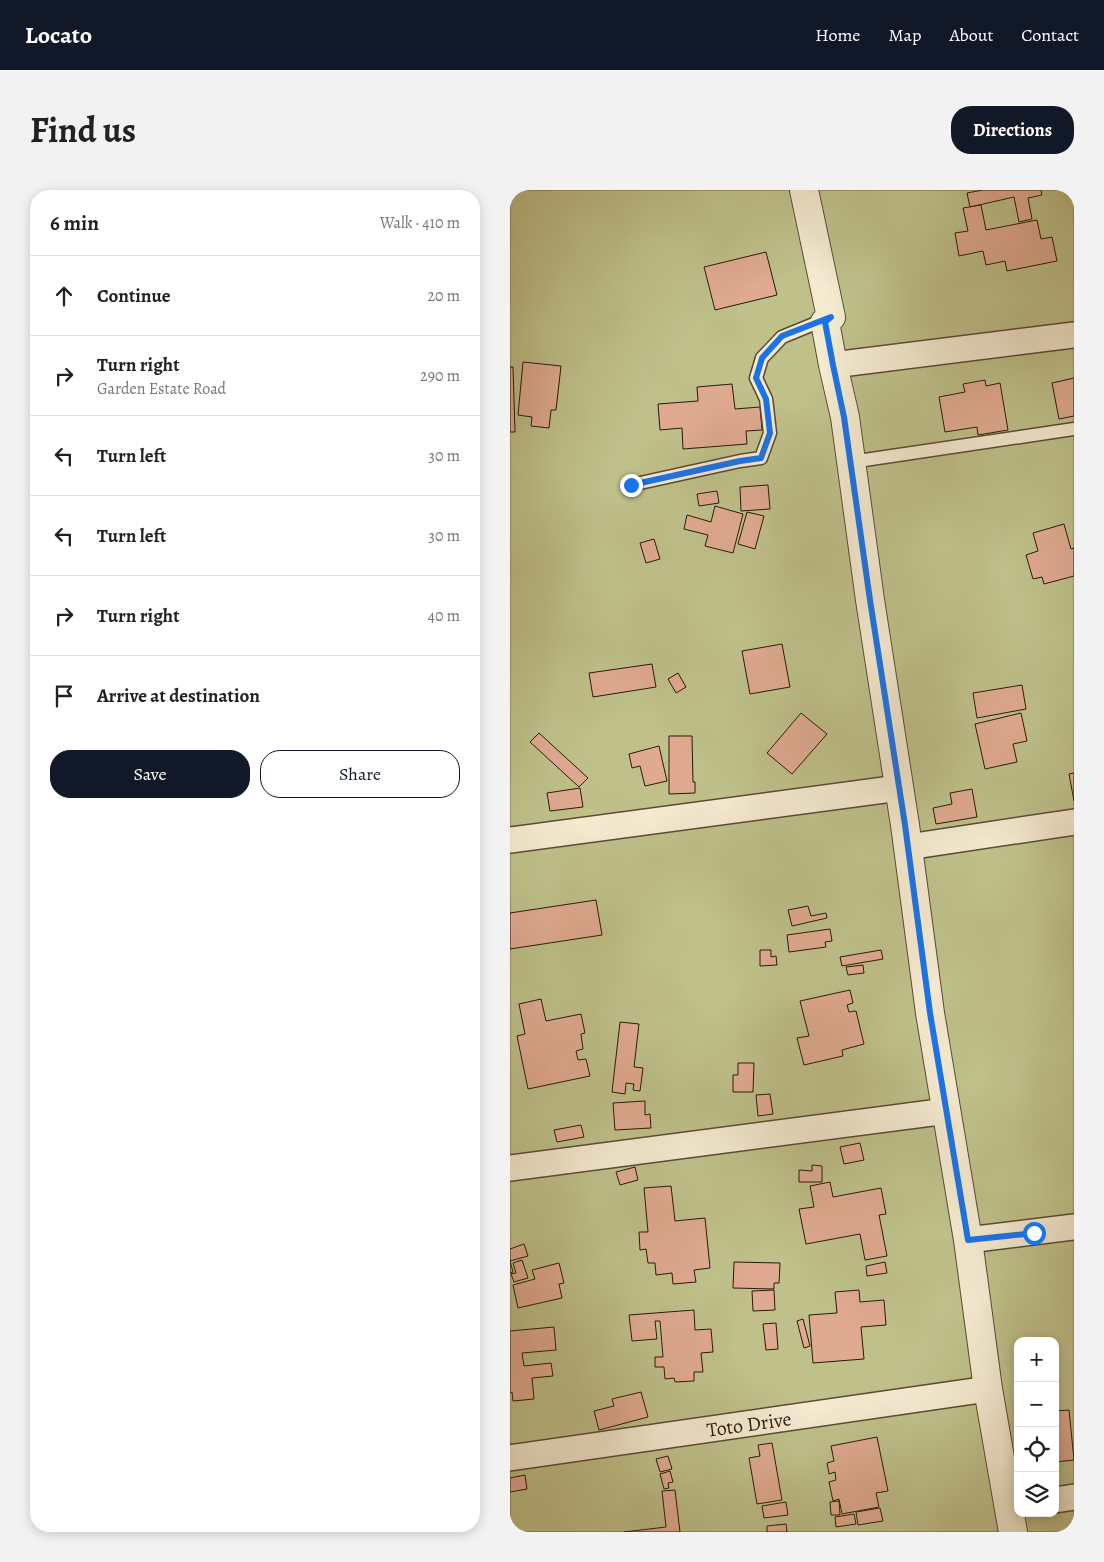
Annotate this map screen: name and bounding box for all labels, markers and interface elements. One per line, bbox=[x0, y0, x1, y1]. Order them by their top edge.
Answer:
text: Locato bbox=[25, 19, 92, 51]
text: Home bbox=[815, 23, 860, 47]
text: Map bbox=[888, 23, 921, 47]
text: About bbox=[949, 23, 993, 47]
text: Contact bbox=[1021, 23, 1079, 47]
text: Find us bbox=[30, 106, 136, 154]
button: Directions bbox=[951, 106, 1074, 154]
text: 6 min bbox=[50, 209, 99, 237]
text: Walk · 410 m bbox=[380, 212, 460, 234]
icon: ahead bbox=[50, 282, 78, 310]
text: Continue bbox=[97, 283, 171, 309]
text: 20 m bbox=[427, 285, 460, 307]
text: Turn right bbox=[97, 352, 179, 378]
icon: right bbox=[50, 362, 78, 390]
text: 290 m bbox=[420, 365, 460, 387]
text: Garden Estate Road bbox=[97, 378, 226, 400]
icon: left bbox=[50, 442, 78, 470]
text: Turn left bbox=[97, 443, 166, 469]
text: 30 m bbox=[428, 445, 460, 467]
route end bbox=[620, 474, 643, 497]
icon: left bbox=[50, 522, 78, 550]
text: Turn left bbox=[97, 523, 166, 549]
text: 30 m bbox=[428, 525, 460, 547]
icon: right bbox=[50, 602, 78, 630]
text: Turn right bbox=[97, 603, 179, 629]
text: 40 m bbox=[428, 605, 460, 627]
icon: arrive bbox=[50, 682, 78, 710]
text: Arrive at destination bbox=[97, 683, 260, 709]
button: Save bbox=[50, 750, 250, 798]
button: Share bbox=[260, 750, 460, 798]
route start bbox=[1023, 1222, 1046, 1245]
map controls bbox=[1014, 1337, 1059, 1517]
button: + bbox=[1014, 1337, 1059, 1382]
button: − bbox=[1014, 1382, 1059, 1427]
street label: Toto Drive bbox=[705, 1405, 793, 1444]
button: locate bbox=[1014, 1427, 1059, 1472]
button: layers bbox=[1014, 1472, 1059, 1517]

